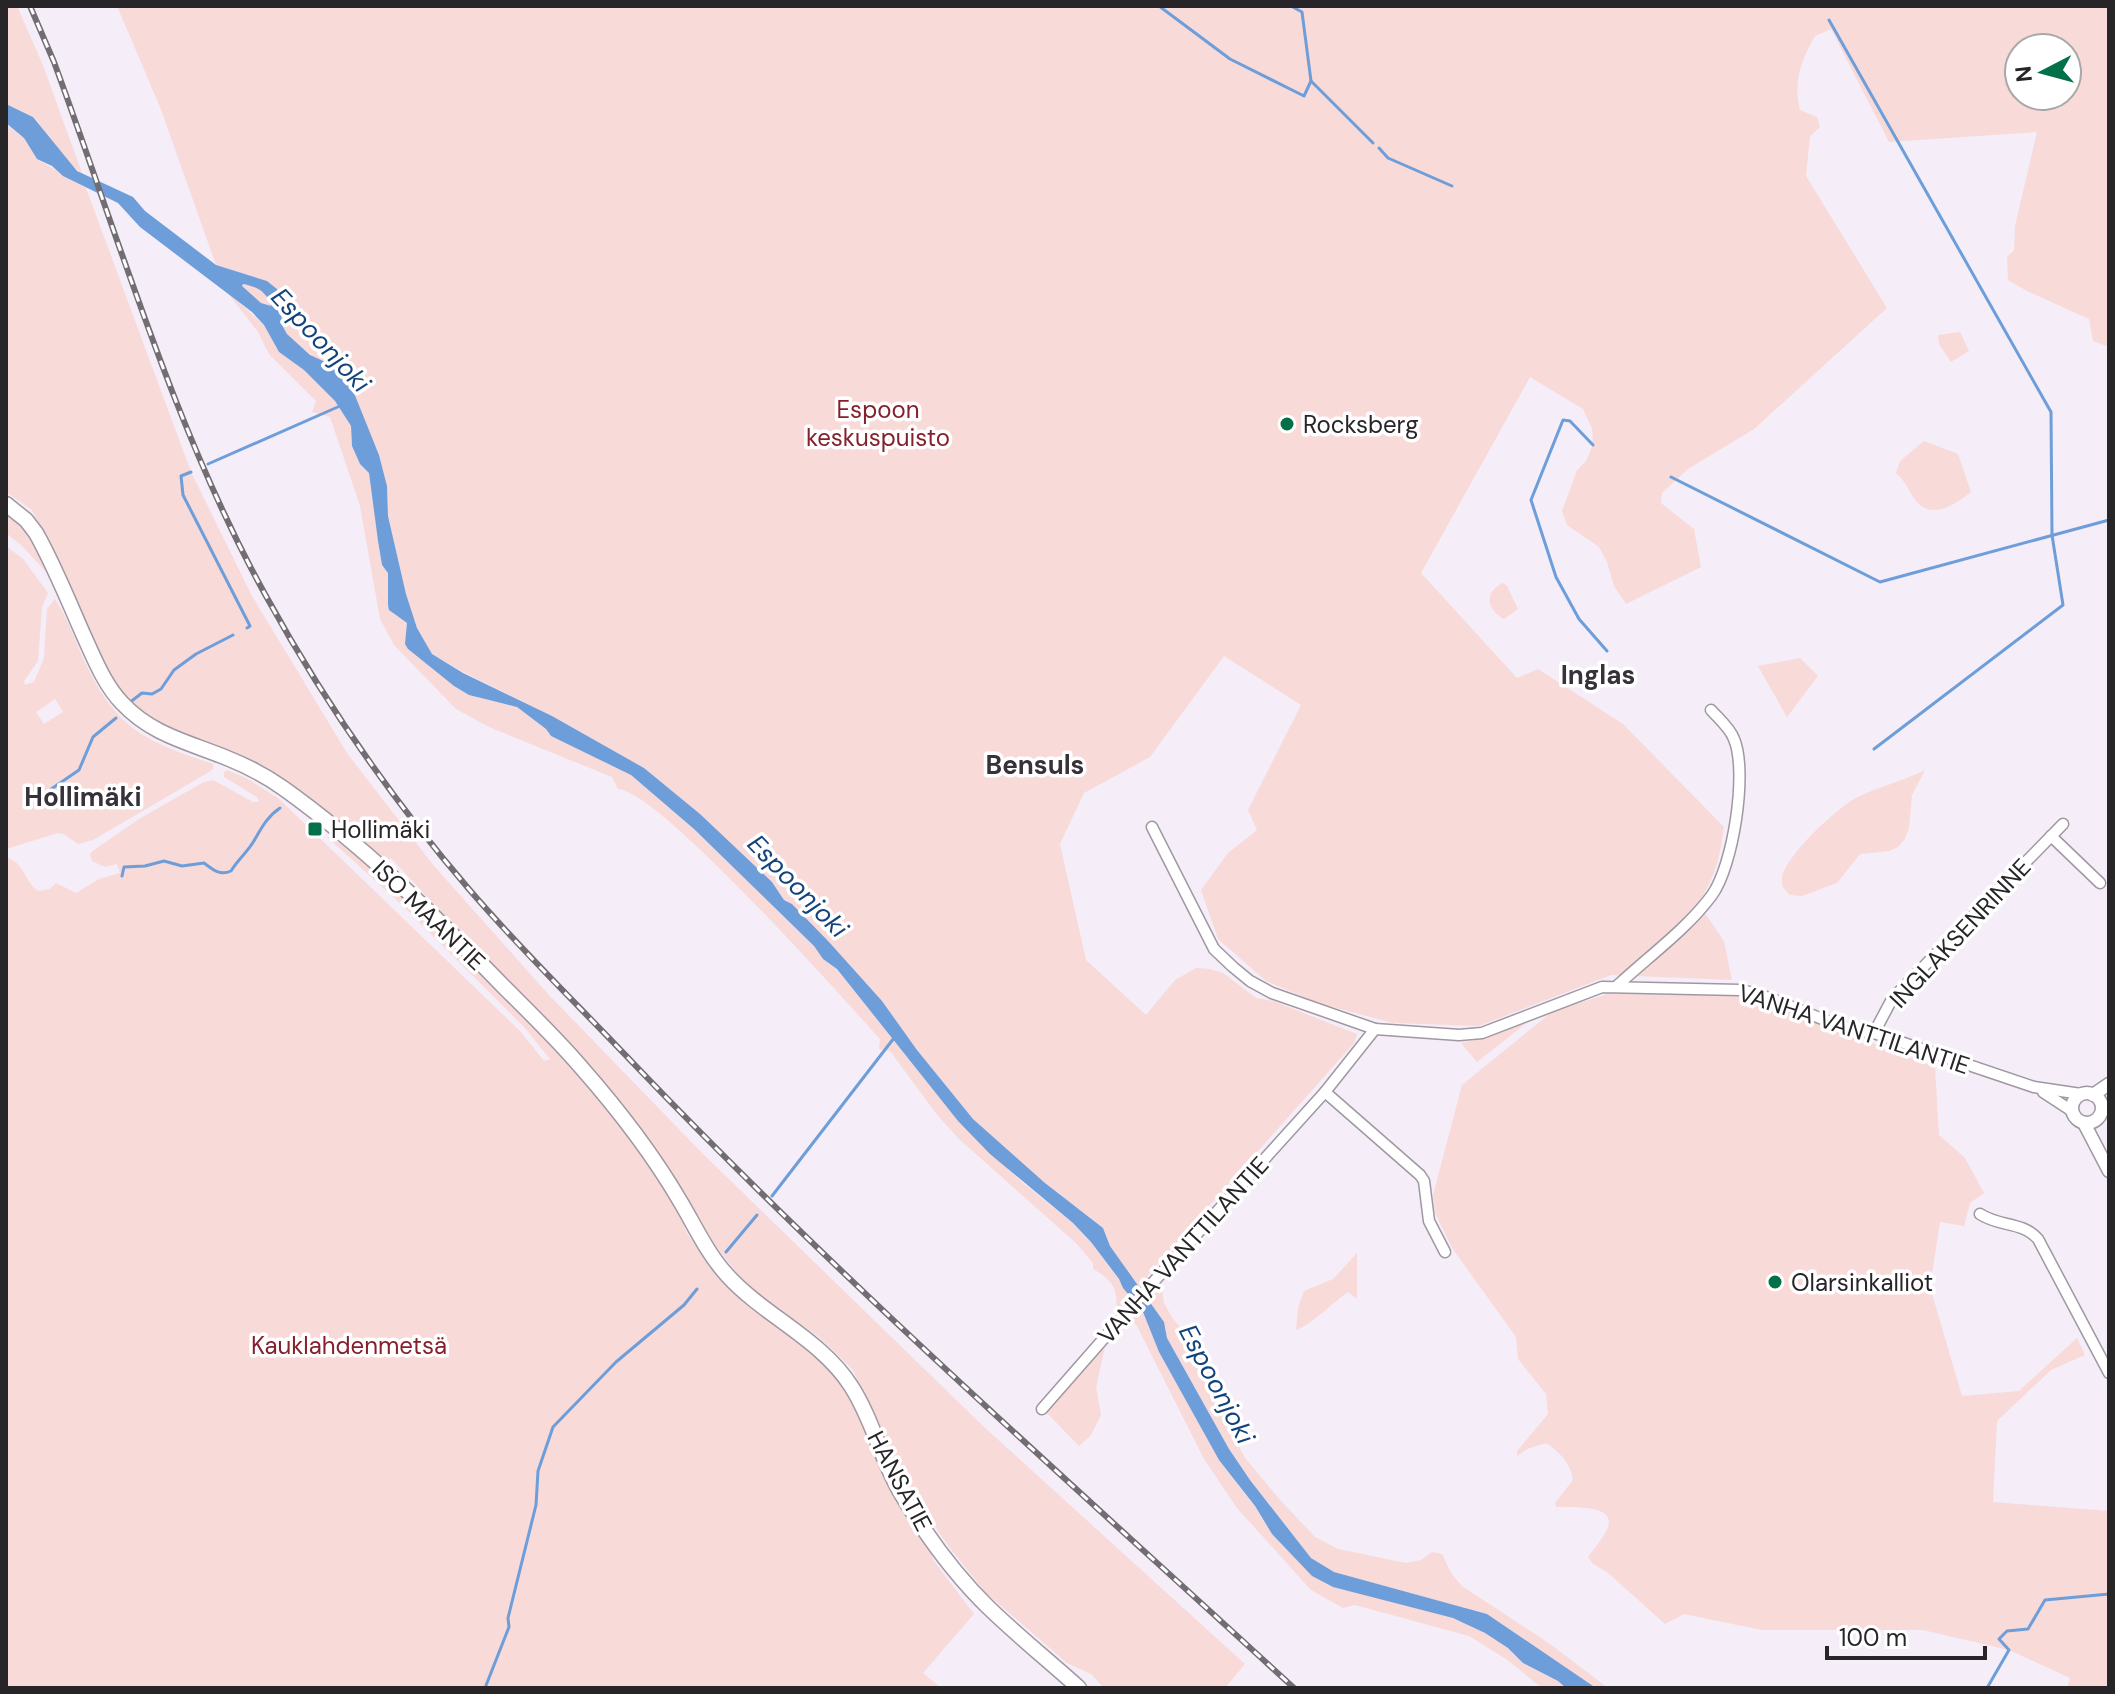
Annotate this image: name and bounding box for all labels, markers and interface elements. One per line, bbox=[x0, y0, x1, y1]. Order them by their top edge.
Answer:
north arrow bbox=[2003, 32, 2083, 112]
text: N bbox=[2008, 65, 2039, 84]
water label: Espoonjoki bbox=[264, 280, 379, 400]
park label: Espoon keskuspuisto bbox=[806, 394, 950, 453]
place label: Rocksberg bbox=[1303, 409, 1419, 440]
marker: Rocksberg bbox=[1278, 415, 1296, 433]
district label: Inglas bbox=[1561, 658, 1635, 692]
district label: Bensuls bbox=[986, 748, 1084, 782]
district label: Hollimäki bbox=[24, 780, 142, 814]
place label: Hollimäki bbox=[331, 814, 430, 845]
marker: Hollimäki bbox=[306, 820, 324, 838]
water label: Espoonjoki bbox=[740, 827, 856, 945]
street label: INGLAKSENRINNE bbox=[1883, 852, 2037, 1014]
street label: ISO MAANTIE bbox=[366, 853, 492, 977]
street label: VANHA VANTTILANTIE bbox=[1734, 977, 1974, 1081]
street label: VANHA VANTTILANTIE bbox=[1091, 1150, 1275, 1350]
place label: Olarsinkalliot bbox=[1791, 1267, 1933, 1298]
marker: Olarsinkalliot bbox=[1766, 1273, 1784, 1291]
water label: Espoonjoki bbox=[1171, 1318, 1263, 1450]
park label: Kauklahdenmetsä bbox=[251, 1330, 447, 1361]
street label: HANSATIE bbox=[861, 1425, 939, 1537]
scale bar bbox=[1827, 1610, 1985, 1660]
text: 100 m bbox=[1839, 1622, 1907, 1653]

